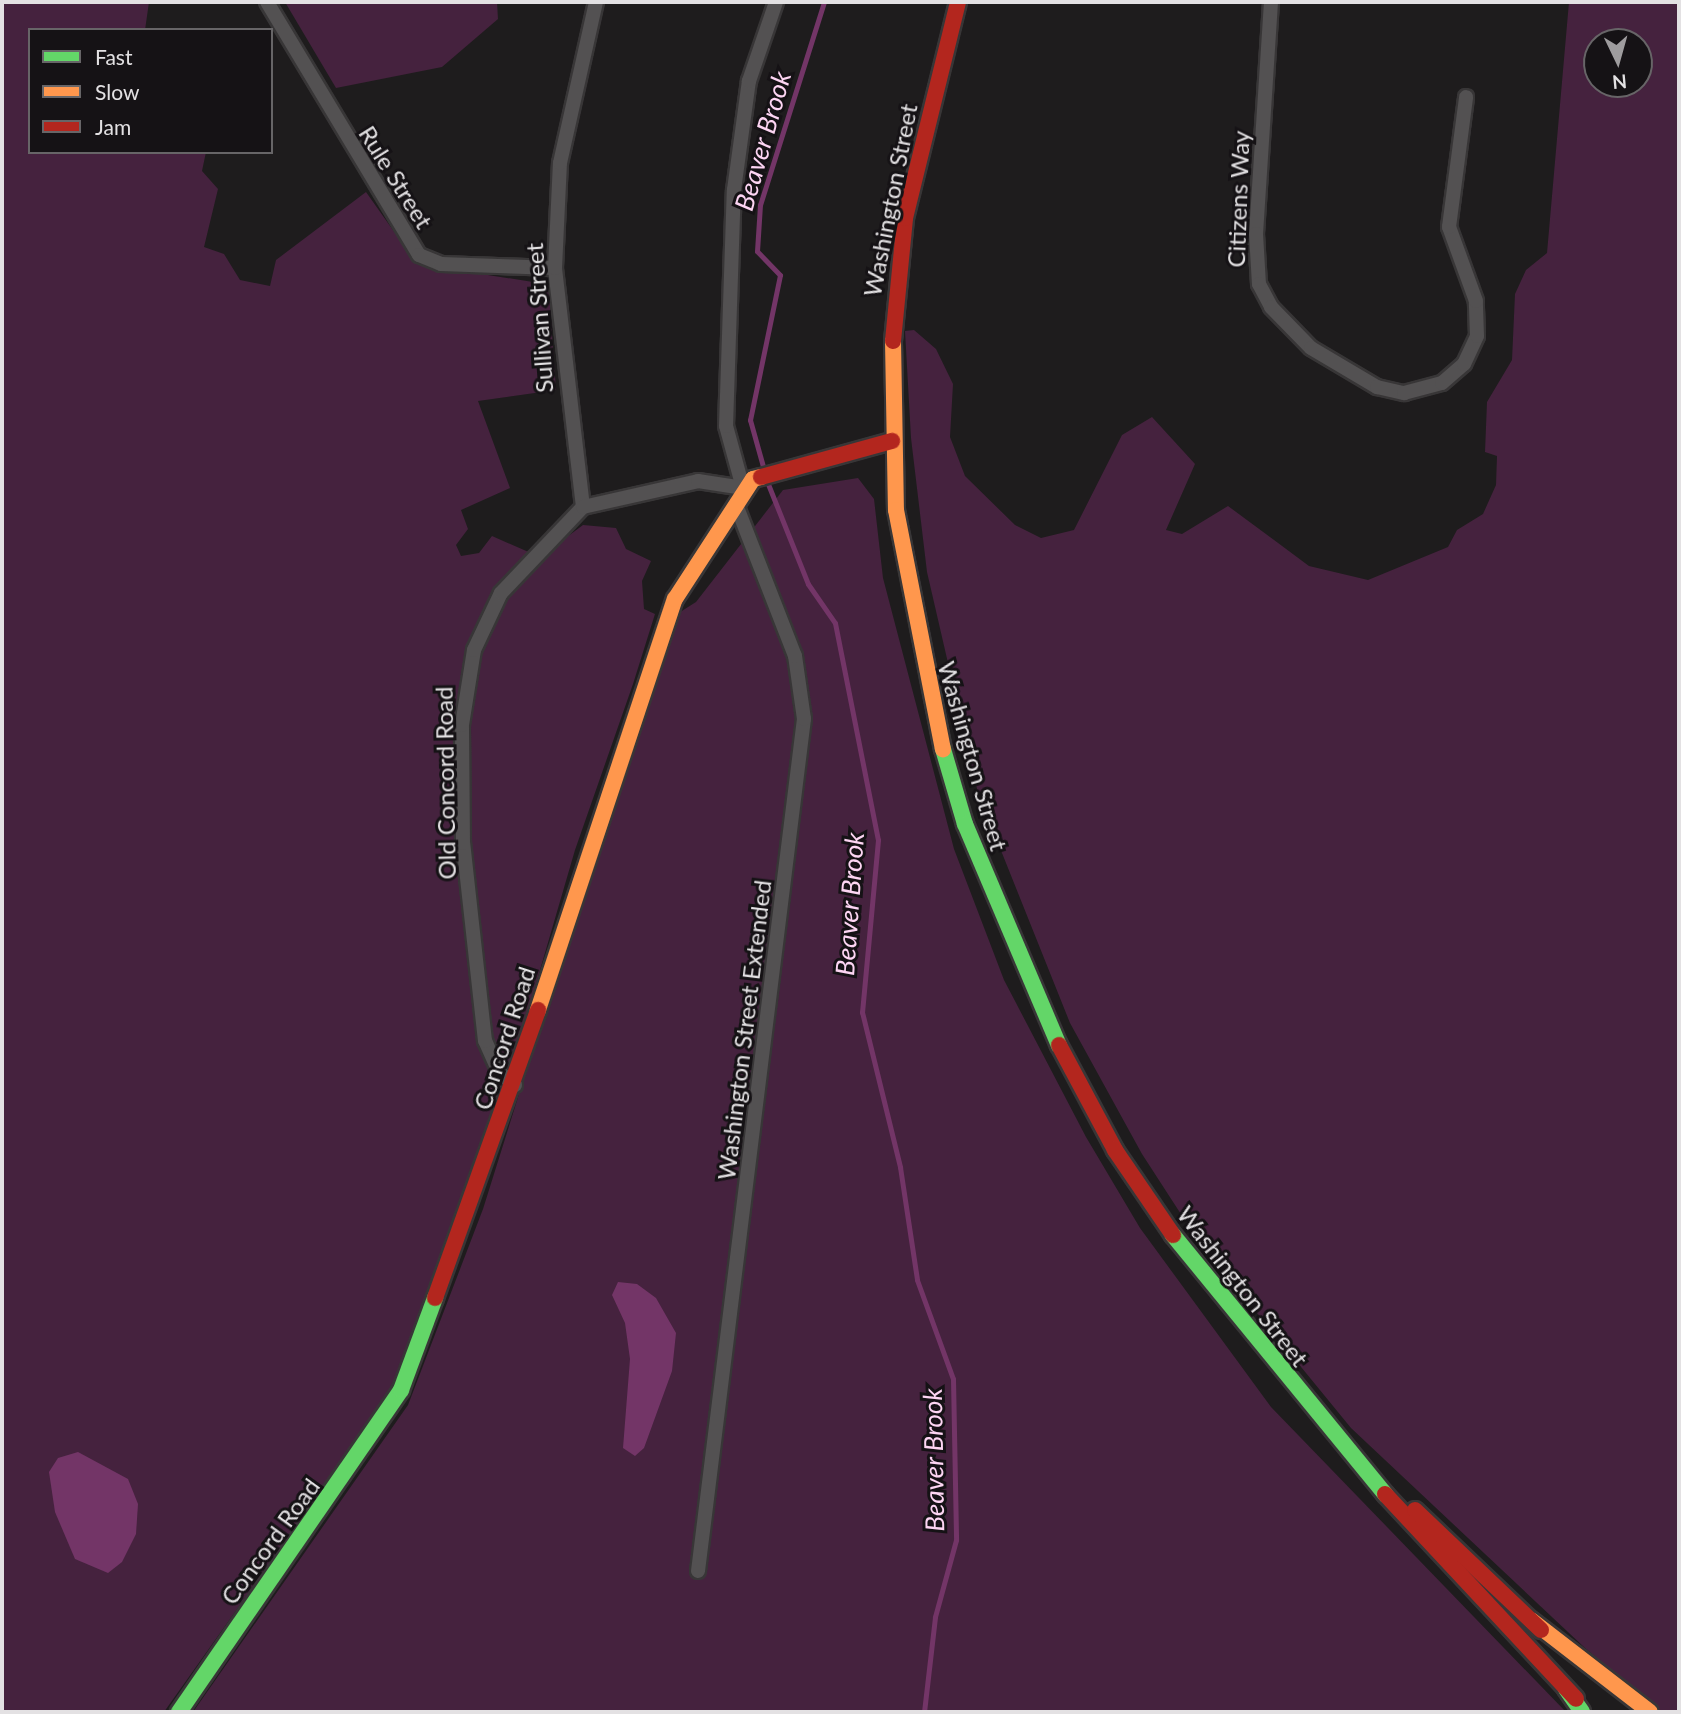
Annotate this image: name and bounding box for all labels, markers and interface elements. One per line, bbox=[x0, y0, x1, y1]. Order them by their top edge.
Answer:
legend bbox=[28, 28, 273, 154]
north arrow bbox=[1583, 28, 1653, 98]
text: Fast bbox=[95, 44, 132, 69]
water label: Beaver Brook bbox=[728, 68, 798, 214]
text: N bbox=[1611, 70, 1628, 95]
text: Slow bbox=[95, 79, 139, 104]
street label: Washington Street bbox=[857, 101, 923, 299]
text: Jam bbox=[95, 114, 131, 139]
street label: Rule Street bbox=[353, 120, 439, 234]
street label: Citizens Way bbox=[1221, 130, 1255, 268]
street label: Sullivan Street bbox=[519, 242, 559, 394]
street label: Washington Street bbox=[932, 658, 1014, 854]
street label: Old Concord Road bbox=[429, 686, 461, 880]
water label: Beaver Brook bbox=[829, 831, 871, 977]
street label: Washington Street Extended bbox=[711, 878, 777, 1182]
street label: Concord Road bbox=[467, 963, 541, 1113]
street label: Washington Street bbox=[1171, 1200, 1315, 1372]
water label: Beaver Brook bbox=[917, 1388, 951, 1532]
street label: Concord Road bbox=[215, 1472, 325, 1610]

